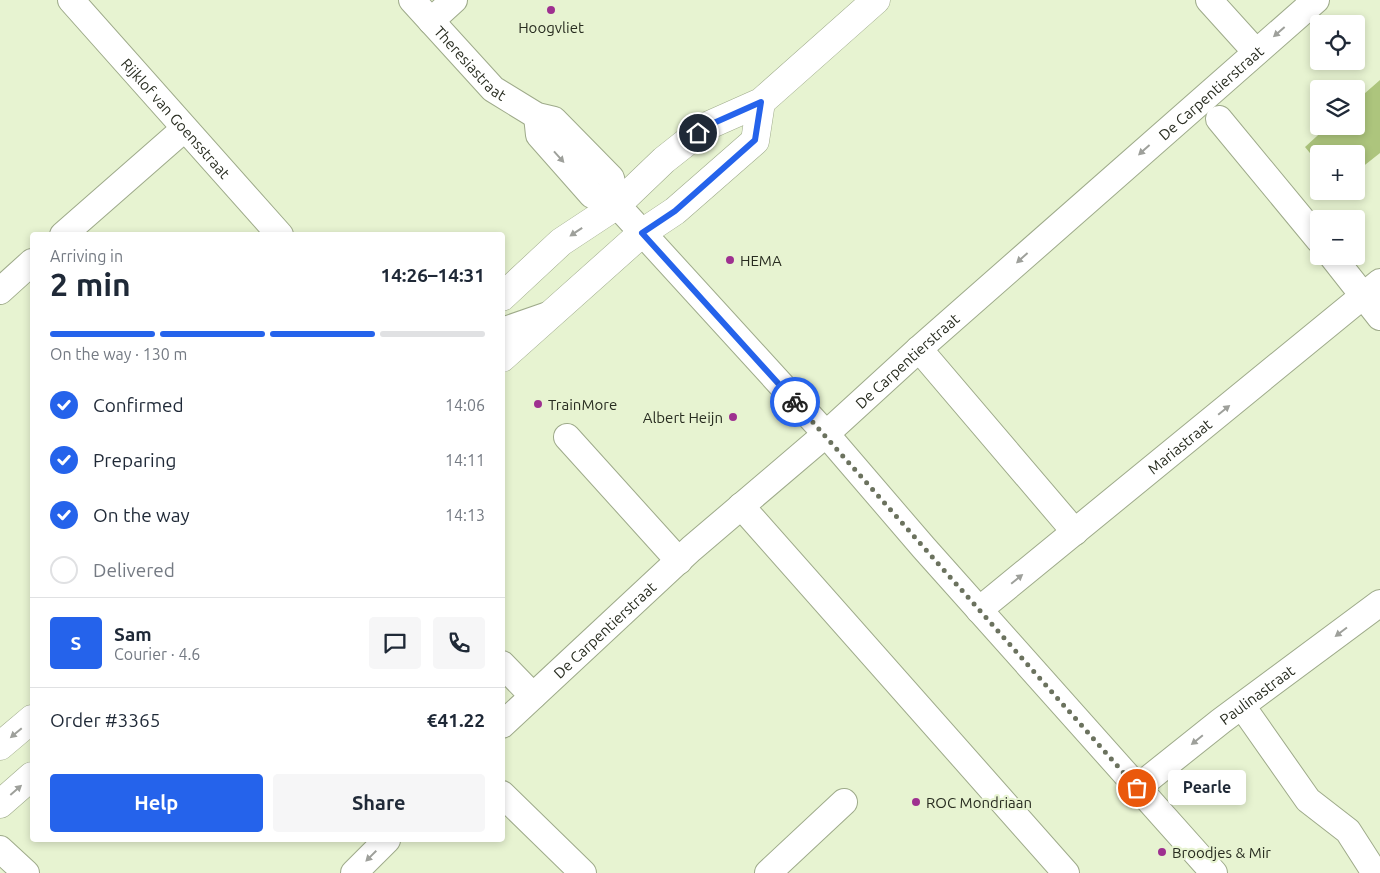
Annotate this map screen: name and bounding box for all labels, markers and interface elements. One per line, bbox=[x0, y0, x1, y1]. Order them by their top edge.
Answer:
marker: Hoogvliet bbox=[545, 4, 557, 16]
map controls bbox=[1310, 15, 1365, 265]
button: locate bbox=[1310, 15, 1365, 70]
place label: Hoogvliet bbox=[518, 19, 584, 36]
street label: Theresiastraat bbox=[431, 22, 509, 104]
one-way arrow bbox=[1274, 26, 1286, 38]
street label: De Carpentierstraat bbox=[1155, 42, 1267, 143]
street label: Rijklof van Goensstraat bbox=[118, 55, 234, 182]
button: layers bbox=[1310, 80, 1365, 135]
pin bbox=[677, 112, 719, 154]
icon: home bbox=[684, 119, 712, 147]
one-way arrow bbox=[1138, 144, 1150, 156]
button: + bbox=[1310, 145, 1365, 200]
one-way arrow bbox=[553, 151, 565, 163]
button: − bbox=[1310, 210, 1365, 265]
one-way arrow bbox=[569, 227, 583, 236]
text: Arriving in bbox=[50, 247, 123, 265]
place label: HEMA bbox=[740, 252, 782, 269]
one-way arrow bbox=[1017, 252, 1029, 264]
marker: HEMA bbox=[724, 254, 736, 266]
text: 14:26–14:31 bbox=[380, 264, 485, 286]
text: 2 min bbox=[50, 266, 131, 302]
street label: De Carpentierstraat bbox=[852, 309, 962, 412]
text: On the way · 130 m bbox=[50, 345, 187, 363]
courier bbox=[770, 377, 820, 427]
icon: bike bbox=[781, 388, 809, 416]
icon: check bbox=[50, 391, 78, 419]
text: Confirmed bbox=[93, 394, 184, 416]
text: 14:06 bbox=[445, 396, 485, 414]
place label: TrainMore bbox=[548, 396, 617, 413]
marker: TrainMore bbox=[532, 398, 544, 410]
one-way arrow bbox=[1217, 404, 1230, 415]
place label: Albert Heijn bbox=[643, 409, 723, 426]
marker: Albert Heijn bbox=[727, 411, 739, 423]
street label: Mariastraat bbox=[1144, 415, 1215, 477]
icon: check bbox=[50, 446, 78, 474]
text: Preparing bbox=[93, 449, 177, 471]
text: 14:11 bbox=[445, 451, 485, 469]
icon: check bbox=[50, 501, 78, 529]
text: On the way bbox=[93, 504, 190, 526]
text: 14:13 bbox=[445, 506, 485, 524]
text: Delivered bbox=[93, 559, 175, 581]
one-way arrow bbox=[1010, 574, 1023, 585]
street label: De Carpentierstraat bbox=[550, 578, 659, 681]
button: chat bbox=[369, 617, 421, 669]
button: phone bbox=[433, 617, 485, 669]
text: Sam bbox=[114, 623, 152, 645]
one-way arrow bbox=[1334, 627, 1348, 637]
text: S bbox=[71, 632, 81, 654]
text: Courier · 4.6 bbox=[114, 645, 200, 663]
street label: Paulinastraat bbox=[1216, 661, 1297, 728]
text: Order #3365 bbox=[50, 709, 160, 731]
text: €41.22 bbox=[427, 709, 485, 731]
one-way arrow bbox=[10, 727, 23, 738]
one-way arrow bbox=[1191, 735, 1204, 746]
pin bbox=[1116, 767, 1158, 809]
callout: Pearle bbox=[1167, 770, 1244, 806]
button: Help bbox=[50, 774, 263, 832]
button: Share bbox=[273, 774, 485, 832]
icon: bag bbox=[1123, 774, 1151, 802]
text: Pearle bbox=[1183, 778, 1231, 796]
one-way arrow bbox=[10, 784, 22, 796]
place label: ROC Mondriaan bbox=[926, 794, 1032, 811]
marker: ROC Mondriaan bbox=[910, 796, 922, 808]
place label: Broodjes & Mir bbox=[1172, 844, 1271, 861]
marker: Broodjes & Mir bbox=[1156, 846, 1168, 858]
one-way arrow bbox=[365, 850, 377, 862]

